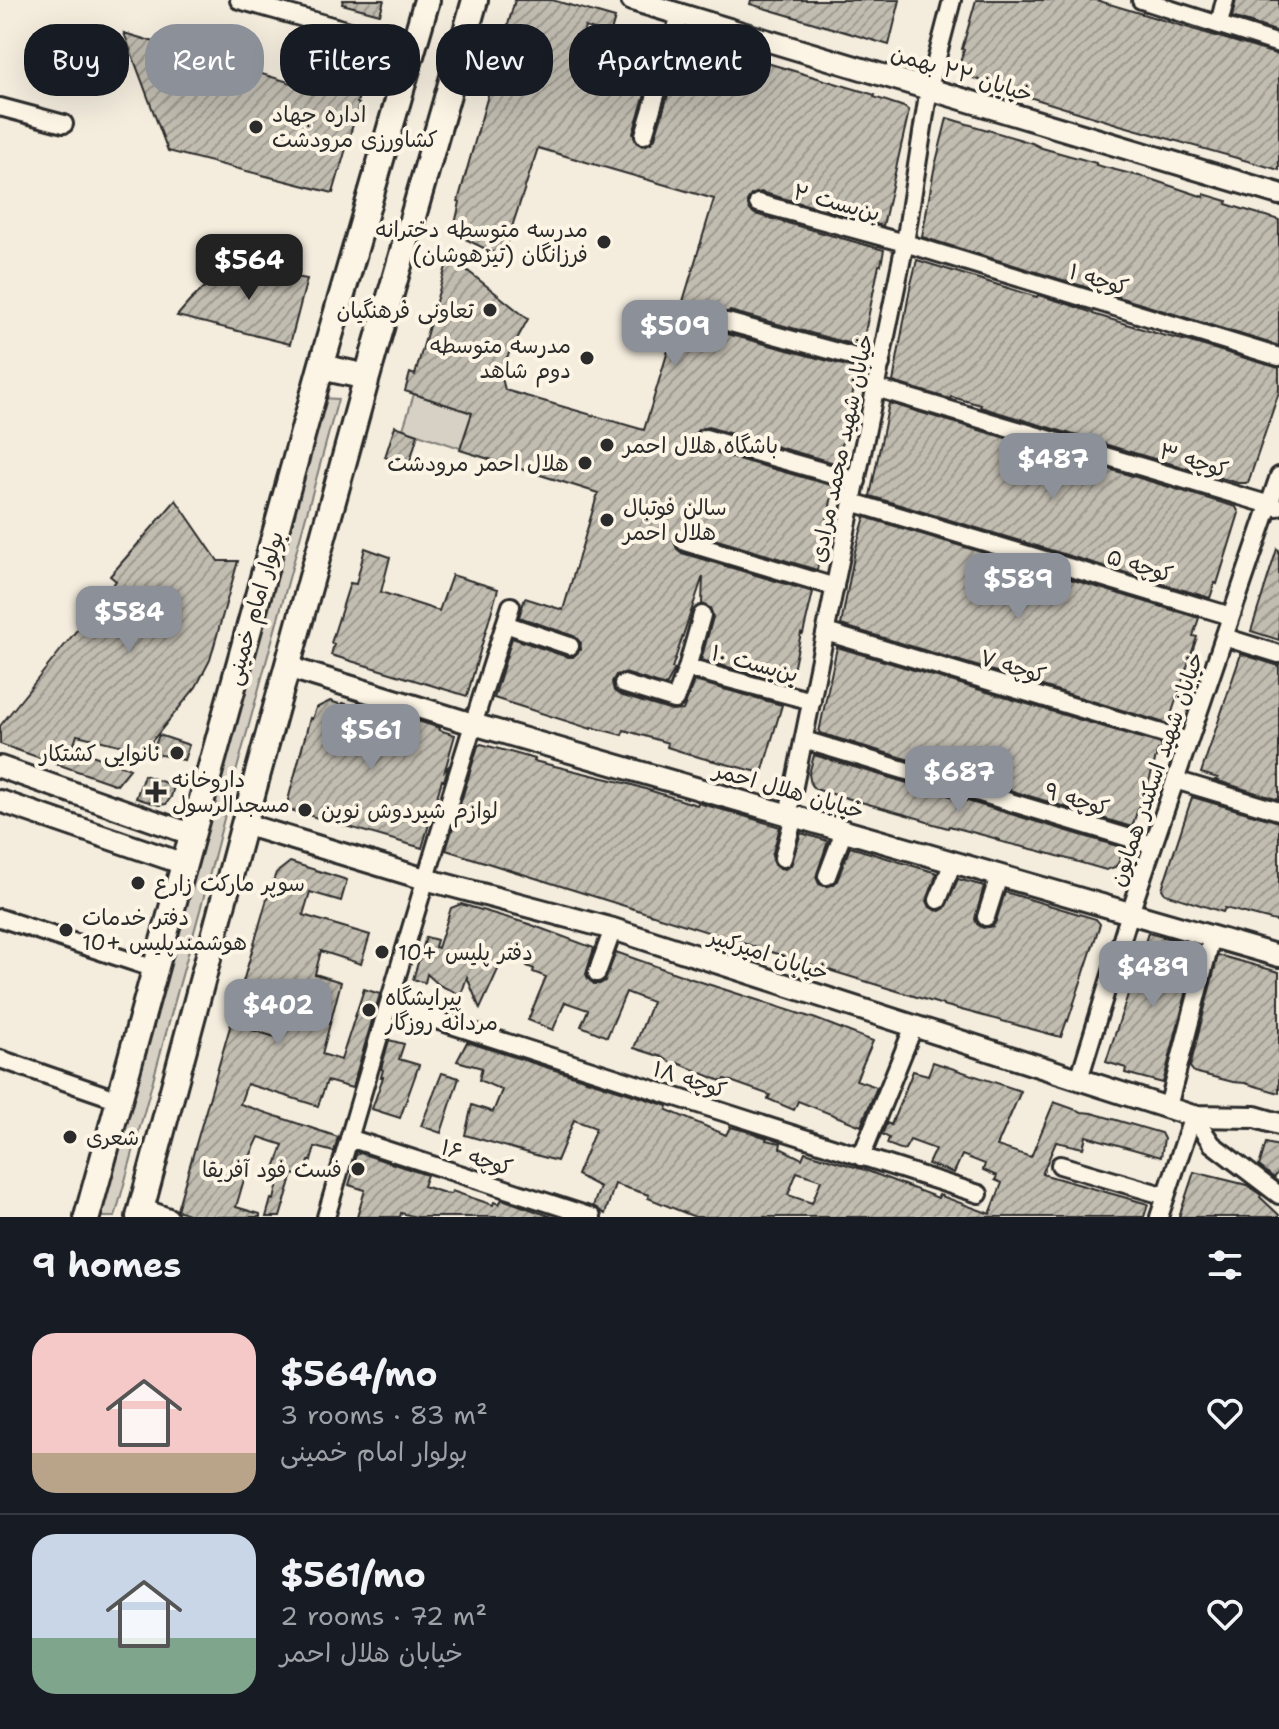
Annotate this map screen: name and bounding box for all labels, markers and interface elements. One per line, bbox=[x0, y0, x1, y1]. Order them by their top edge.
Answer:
chip: Buy bbox=[24, 24, 129, 96]
chip: Rent bbox=[145, 24, 264, 96]
chip: Filters bbox=[280, 24, 420, 96]
chip: New bbox=[436, 24, 553, 96]
chip: Apartment bbox=[569, 24, 771, 96]
street label: خیابان ۲۲ بهمن bbox=[888, 38, 1036, 109]
place label: اداره جهاد کشاورزی مرودشت bbox=[272, 100, 438, 154]
marker: اداره جهاد کشاورزی مرودشت bbox=[247, 118, 265, 136]
street label: بن‌بست ۲ bbox=[790, 177, 883, 228]
place label: مدرسه متوسطه دخترانه فرزانگان (تیزهوشان) bbox=[375, 215, 588, 269]
marker: مدرسه متوسطه دخترانه فرزانگان (تیزهوشان) bbox=[595, 233, 613, 251]
pin: $564 bbox=[202, 234, 296, 302]
text: $564 bbox=[214, 242, 284, 277]
street label: کوچه ۱ bbox=[1066, 257, 1132, 302]
place label: تعاونی فرهنگیان bbox=[336, 296, 475, 325]
pin: $509 bbox=[628, 300, 722, 368]
marker: تعاونی فرهنگیان bbox=[481, 301, 499, 319]
text: $509 bbox=[640, 308, 710, 343]
place label: مدرسه متوسطه دوم شاهد bbox=[430, 331, 571, 388]
street label: خیابان شهید محمد مرادی bbox=[803, 331, 880, 565]
marker: مدرسه متوسطه دوم شاهد bbox=[578, 349, 596, 367]
place label: باشگاه هلال احمر bbox=[621, 431, 778, 460]
pin: $487 bbox=[1006, 433, 1100, 501]
marker: باشگاه هلال احمر bbox=[598, 436, 616, 454]
street label: کوچه ۳ bbox=[1156, 436, 1232, 485]
text: $487 bbox=[1017, 441, 1089, 476]
place label: هلال احمر مرودشت bbox=[387, 449, 569, 478]
marker: هلال احمر مرودشت bbox=[576, 454, 594, 472]
place label: سالن فوتبال هلال احمر bbox=[621, 493, 727, 547]
marker: سالن فوتبال هلال احمر bbox=[598, 511, 616, 529]
street label: بولوار امام خمینی bbox=[219, 528, 292, 689]
street label: کوچه ۵ bbox=[1103, 542, 1176, 589]
pin: $589 bbox=[971, 553, 1065, 621]
text: $589 bbox=[983, 561, 1053, 596]
pin: $584 bbox=[82, 586, 176, 654]
text: $584 bbox=[94, 594, 164, 629]
street label: بن‌بست ۱۰ bbox=[708, 638, 802, 689]
street label: کوچه ۷ bbox=[976, 643, 1050, 690]
street label: خیابان شهید اسکندر همایون bbox=[1103, 648, 1210, 890]
pin: $561 bbox=[324, 704, 418, 772]
text: $561 bbox=[340, 712, 402, 747]
place label: نانوایی کشتکار bbox=[38, 739, 161, 768]
marker: نانوایی کشتکار bbox=[168, 744, 186, 762]
pin: $687 bbox=[912, 746, 1006, 814]
text: $687 bbox=[923, 754, 995, 789]
street label: خیابان هلال احمر bbox=[708, 755, 867, 826]
place label: داروخانه مسجدالرسول bbox=[172, 765, 290, 819]
street label: کوچه ۹ bbox=[1041, 776, 1113, 823]
marker: داروخانه مسجدالرسول bbox=[147, 783, 165, 801]
place label: لوازم شیردوش نوین bbox=[321, 796, 498, 828]
marker: لوازم شیردوش نوین bbox=[296, 801, 314, 819]
place label: سوپر مارکت زارع bbox=[154, 869, 305, 899]
marker: سوپر مارکت زارع bbox=[129, 874, 147, 892]
place label: دفتر خدمات هوشمندپلیس +10 bbox=[82, 903, 247, 957]
marker: دفتر خدمات هوشمندپلیس +10 bbox=[57, 921, 75, 939]
street label: خیابان امیرکبیر bbox=[704, 921, 832, 987]
place label: دفتر پلیس +10 bbox=[398, 938, 533, 967]
pin: $489 bbox=[1106, 941, 1200, 1009]
marker: دفتر پلیس +10 bbox=[373, 943, 391, 961]
text: $489 bbox=[1117, 949, 1189, 984]
pin: $402 bbox=[231, 979, 325, 1047]
place label: پیرایشگاه مردانه روزگار bbox=[384, 983, 498, 1037]
text: $402 bbox=[242, 987, 314, 1022]
marker: پیرایشگاه مردانه روزگار bbox=[360, 1001, 378, 1019]
street label: کوچه ۱۸ bbox=[649, 1054, 730, 1105]
place label: شعری bbox=[86, 1123, 139, 1152]
marker: شعری bbox=[61, 1128, 79, 1146]
street label: کوچه ۱۶ bbox=[437, 1132, 516, 1183]
place label: فست فود آفریقا bbox=[202, 1155, 342, 1184]
marker: فست فود آفریقا bbox=[349, 1160, 367, 1178]
text: 9 homes bbox=[32, 1242, 181, 1288]
icon: filters bbox=[1203, 1243, 1247, 1287]
text: $564/mo bbox=[280, 1351, 438, 1397]
icon: home bbox=[96, 1365, 192, 1461]
icon: heart bbox=[1203, 1391, 1247, 1435]
text: 3 rooms · 83 m² bbox=[280, 1397, 488, 1432]
text: بولوار امام خمینی bbox=[280, 1434, 468, 1469]
text: $561/mo bbox=[280, 1552, 426, 1598]
icon: home bbox=[96, 1566, 192, 1662]
icon: heart bbox=[1203, 1592, 1247, 1636]
text: 2 rooms · 72 m² bbox=[280, 1598, 487, 1633]
text: خیابان هلال احمر bbox=[280, 1635, 463, 1670]

